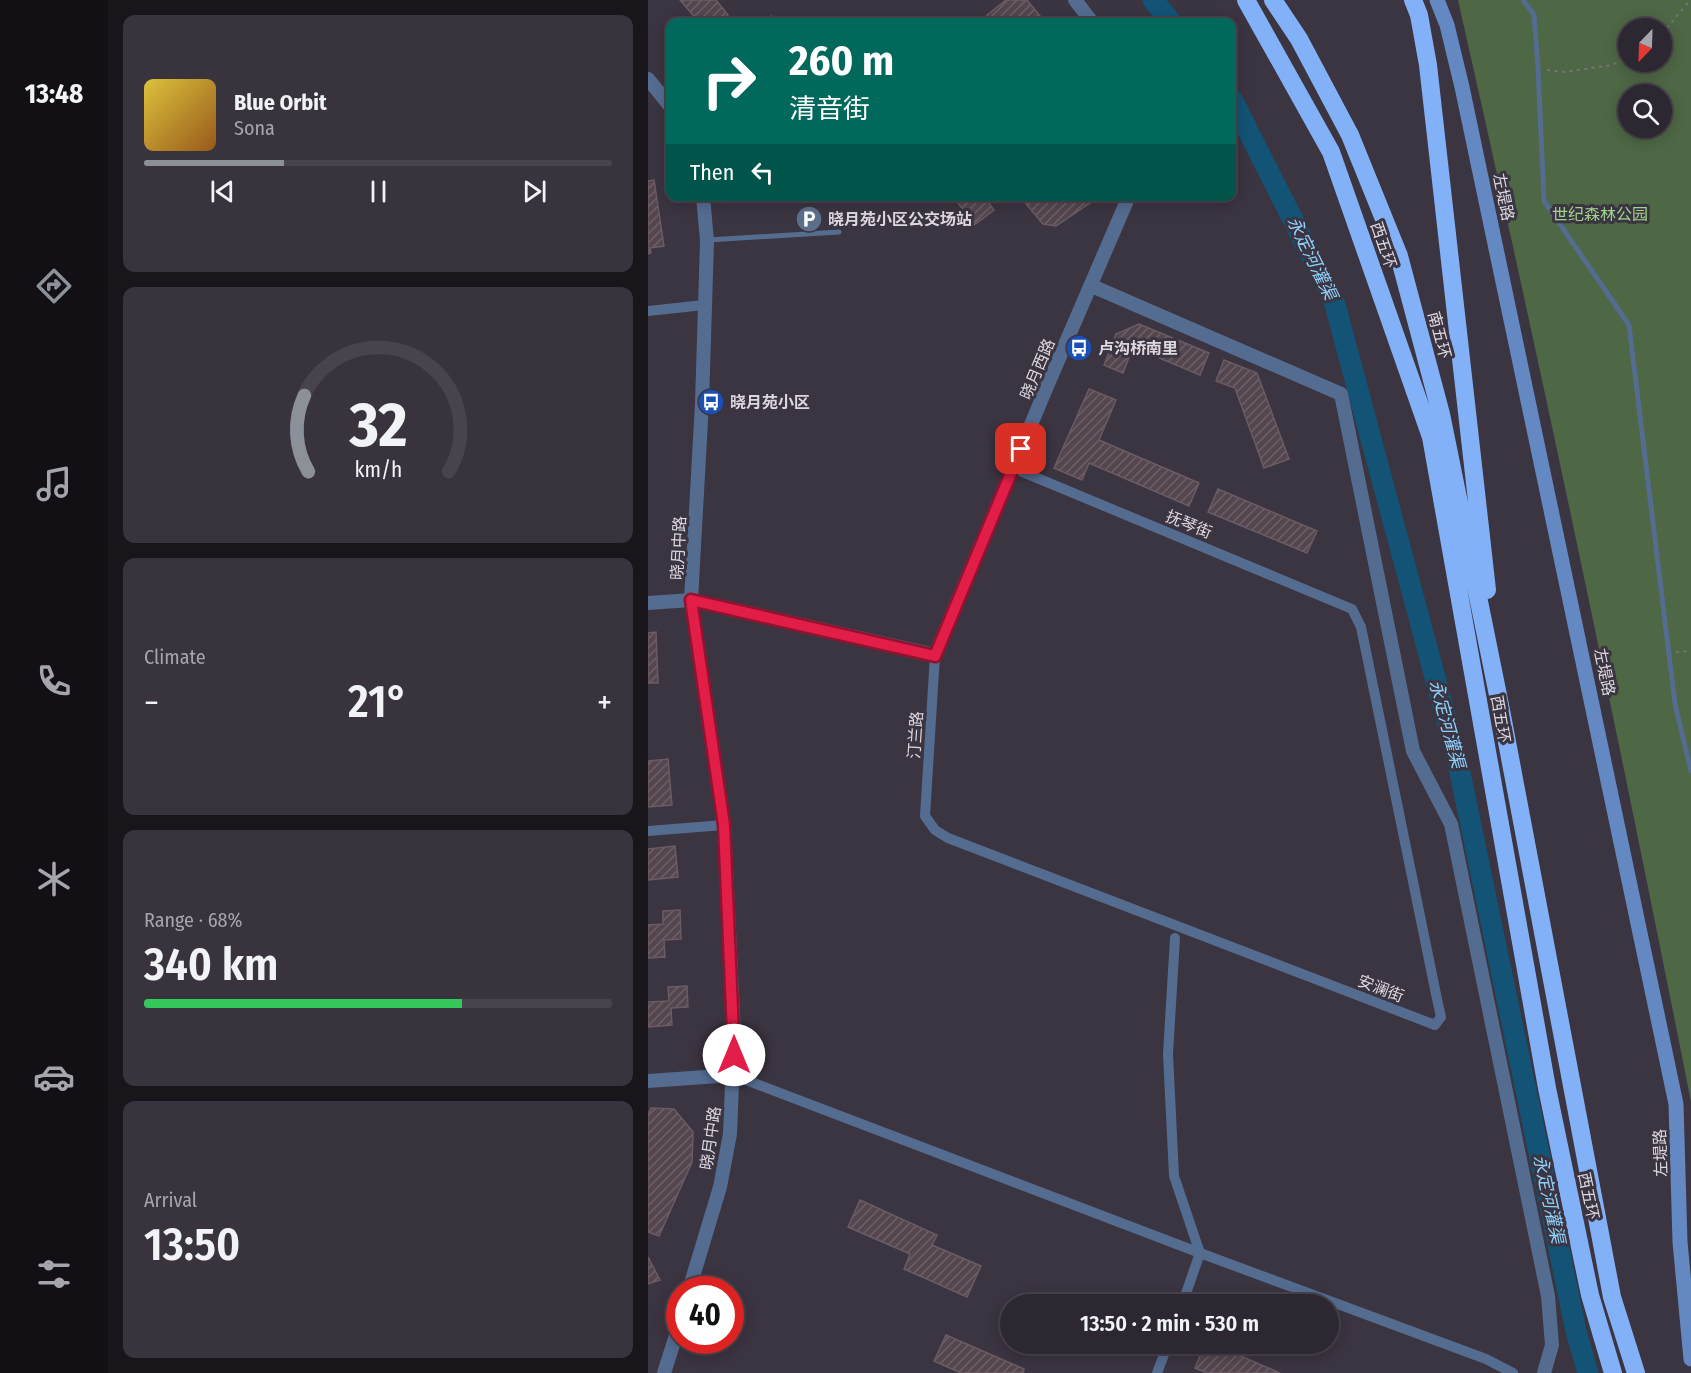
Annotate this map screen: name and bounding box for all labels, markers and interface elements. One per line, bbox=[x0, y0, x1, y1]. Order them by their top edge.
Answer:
north arrow bbox=[1618, 18, 1672, 72]
map controls bbox=[1618, 18, 1672, 138]
text: 260 m bbox=[789, 36, 894, 86]
icon: right bbox=[690, 42, 768, 120]
text: 13:48 bbox=[25, 78, 83, 110]
button: search bbox=[1618, 84, 1672, 138]
text: Blue Orbit bbox=[234, 89, 327, 116]
text: 清音街 bbox=[789, 93, 870, 125]
text: Sona bbox=[234, 116, 275, 140]
icon: left bbox=[746, 156, 779, 189]
text: Then bbox=[690, 159, 734, 186]
street label: 左堤路 bbox=[1489, 172, 1518, 223]
icon: previous bbox=[206, 175, 239, 208]
icon: pause bbox=[362, 175, 395, 208]
icon: next bbox=[518, 175, 551, 208]
parking icon: 晓月苑小区公交场站 bbox=[794, 204, 824, 234]
park label: 世纪森林公园 bbox=[1552, 205, 1648, 224]
place label: 晓月苑小区公交场站 bbox=[828, 210, 972, 229]
water label: 永定河灌渠 bbox=[1282, 213, 1343, 306]
street label: 西五环 bbox=[1367, 219, 1400, 271]
icon: directions bbox=[33, 265, 75, 307]
street label: 南五环 bbox=[1424, 309, 1455, 361]
bus stop icon: 卢沟桥南里 bbox=[1064, 333, 1094, 363]
street label: 晓月西路 bbox=[1016, 336, 1059, 402]
place label: 卢沟桥南里 bbox=[1098, 339, 1178, 358]
bus stop icon: 晓月苑小区 bbox=[696, 387, 726, 417]
text: 32 bbox=[348, 388, 407, 463]
place label: 晓月苑小区 bbox=[730, 393, 810, 412]
pin bbox=[995, 423, 1046, 474]
icon: arrive bbox=[1004, 432, 1037, 465]
text: km/h bbox=[354, 457, 402, 483]
icon: music bbox=[33, 463, 75, 505]
street label: 抚琴街 bbox=[1163, 507, 1215, 542]
street label: 晓月中路 bbox=[667, 516, 690, 580]
text: Climate bbox=[144, 645, 206, 669]
street label: 左堤路 bbox=[1590, 647, 1619, 698]
icon: phone bbox=[33, 660, 75, 702]
text: 21° bbox=[348, 675, 408, 729]
water label: 永定河灌渠 bbox=[1425, 678, 1470, 773]
text: − bbox=[144, 683, 159, 723]
text: + bbox=[597, 683, 612, 723]
street label: 西五环 bbox=[1487, 694, 1514, 744]
street label: 汀兰路 bbox=[904, 710, 927, 760]
icon: climate bbox=[33, 858, 75, 900]
text: Range · 68% bbox=[144, 908, 243, 932]
text: 340 km bbox=[144, 938, 279, 992]
street label: 安澜街 bbox=[1355, 971, 1407, 1006]
position arrow bbox=[702, 1023, 766, 1087]
icon: car bbox=[33, 1056, 75, 1098]
street label: 晓月中路 bbox=[697, 1105, 724, 1171]
street label: 左堤路 bbox=[1650, 1129, 1671, 1177]
water label: 永定河灌渠 bbox=[1529, 1153, 1570, 1248]
street label: 西五环 bbox=[1574, 1171, 1603, 1222]
text: Arrival bbox=[144, 1188, 197, 1212]
text: 13:50 bbox=[144, 1218, 240, 1272]
icon: filters bbox=[33, 1253, 75, 1295]
speed limit sign: 40 bbox=[666, 1276, 744, 1354]
text: 13:50 · 2 min · 530 m bbox=[1080, 1310, 1259, 1337]

